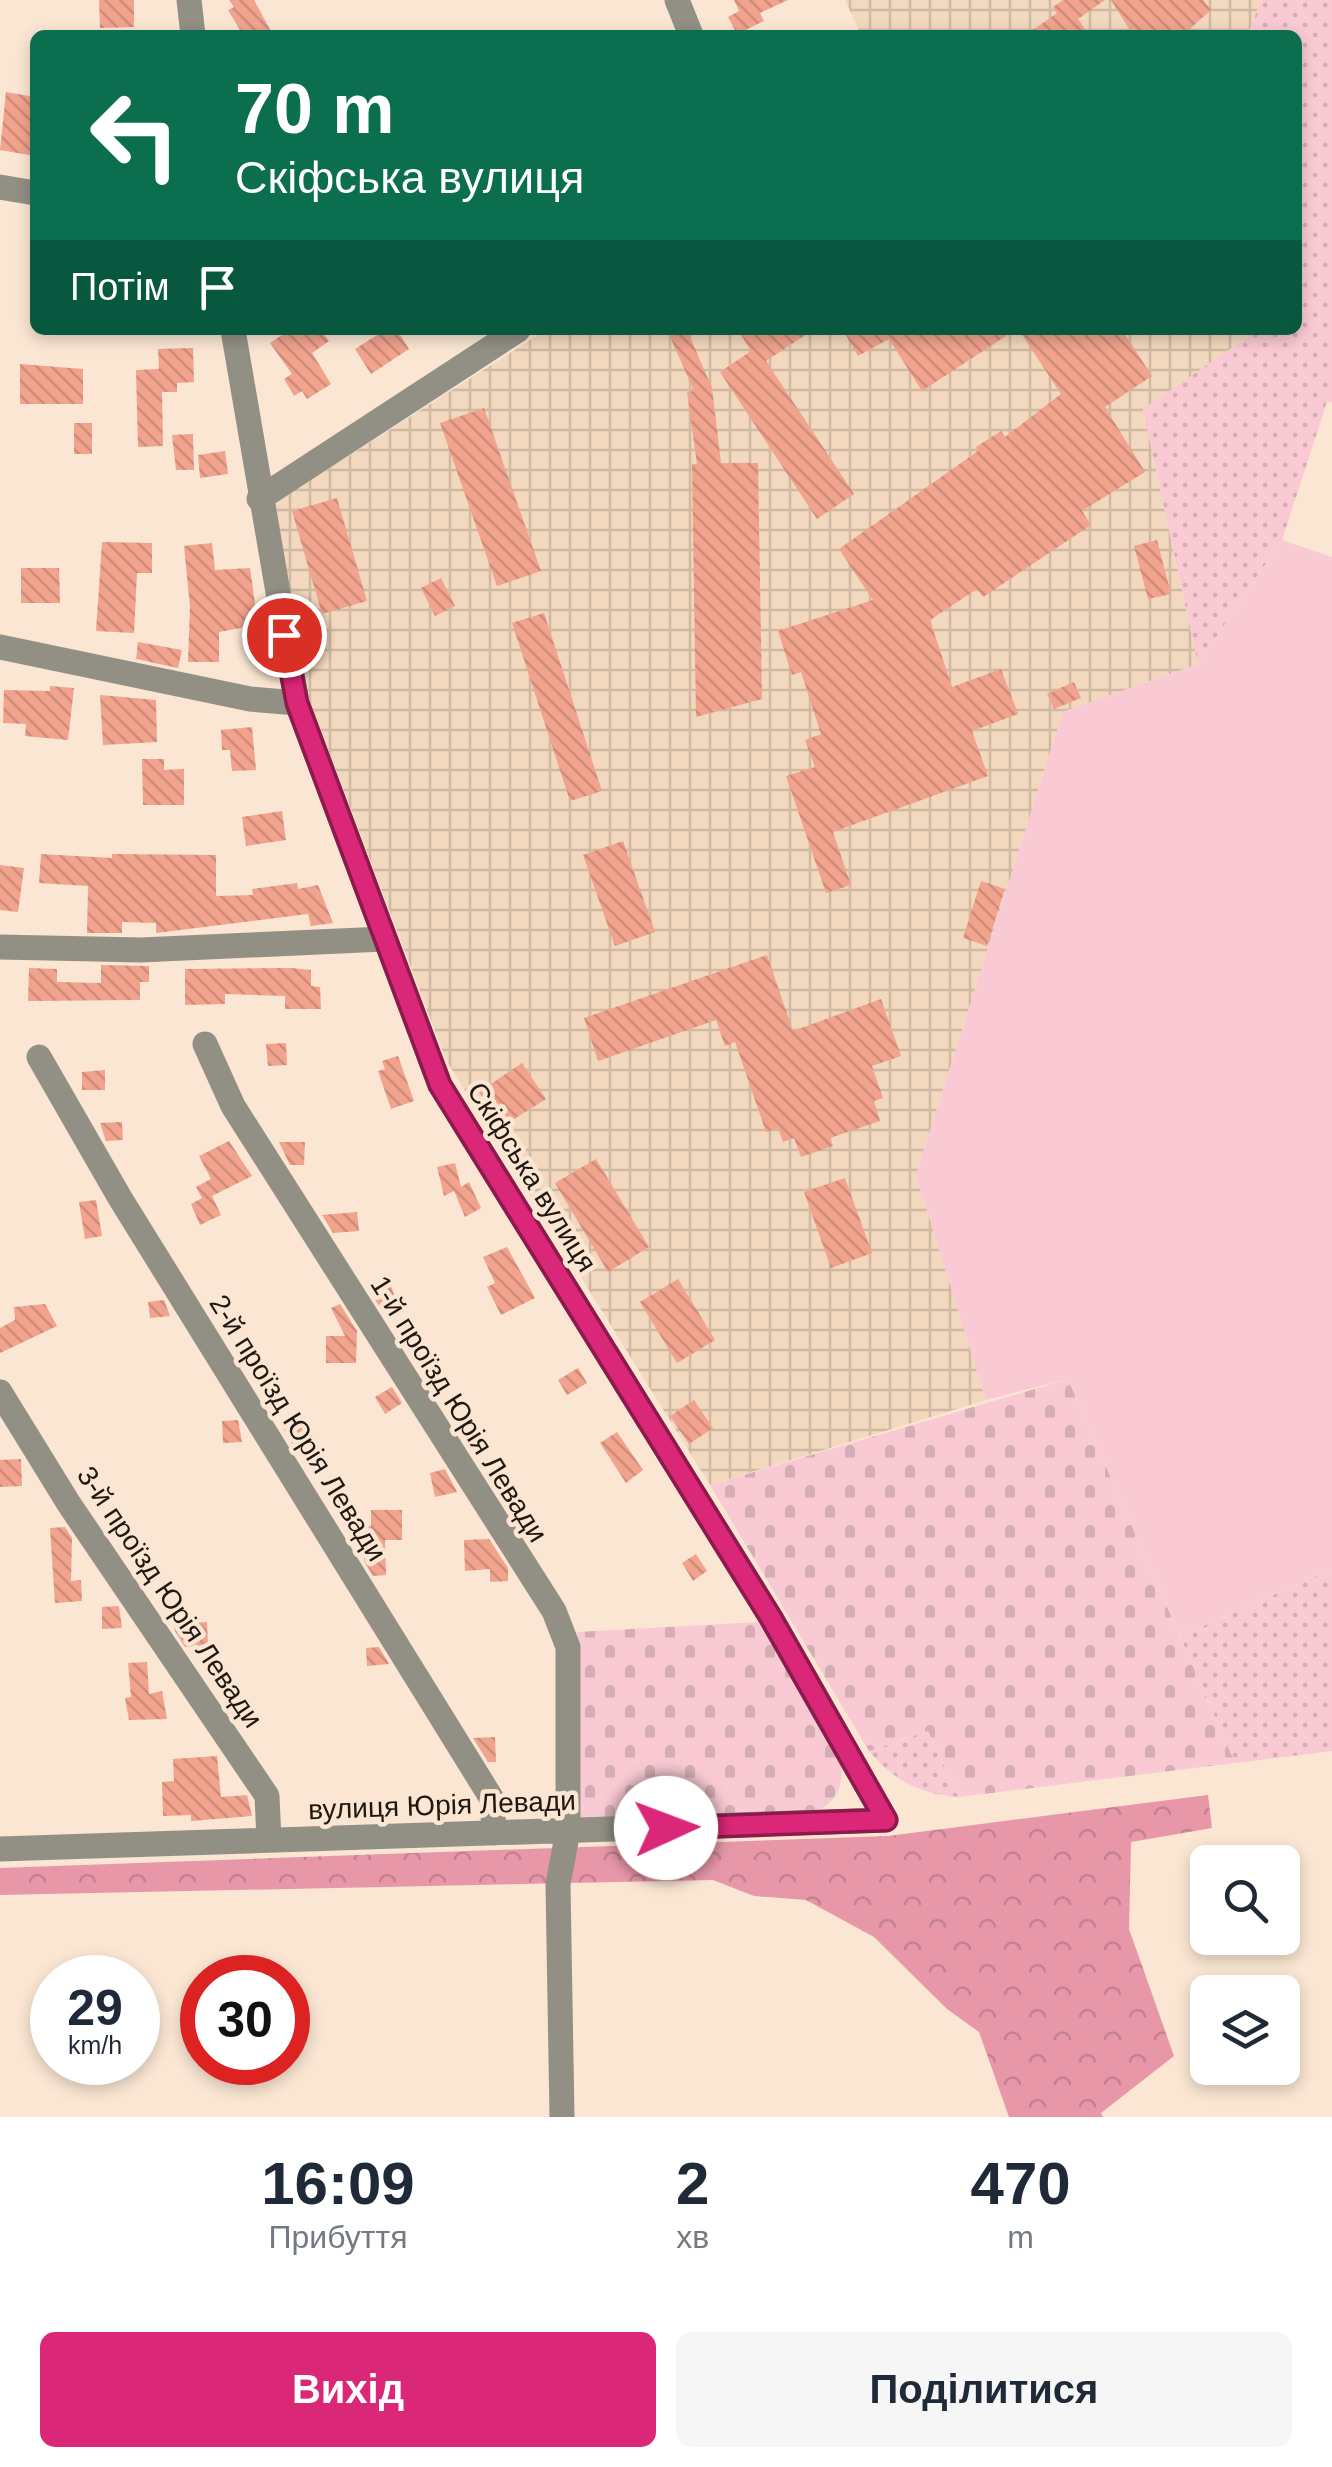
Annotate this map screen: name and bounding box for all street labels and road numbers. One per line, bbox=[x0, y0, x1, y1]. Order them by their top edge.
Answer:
street label: Скіфська вулиця bbox=[461, 1077, 603, 1277]
street label: 1-й проїзд Юрія Левади bbox=[364, 1270, 554, 1548]
street label: 2-й проїзд Юрія Левади bbox=[203, 1289, 393, 1567]
street label: 3-й проїзд Юрія Левади bbox=[71, 1461, 269, 1733]
street label: вулиця Юрія Левади bbox=[308, 1785, 576, 1825]

